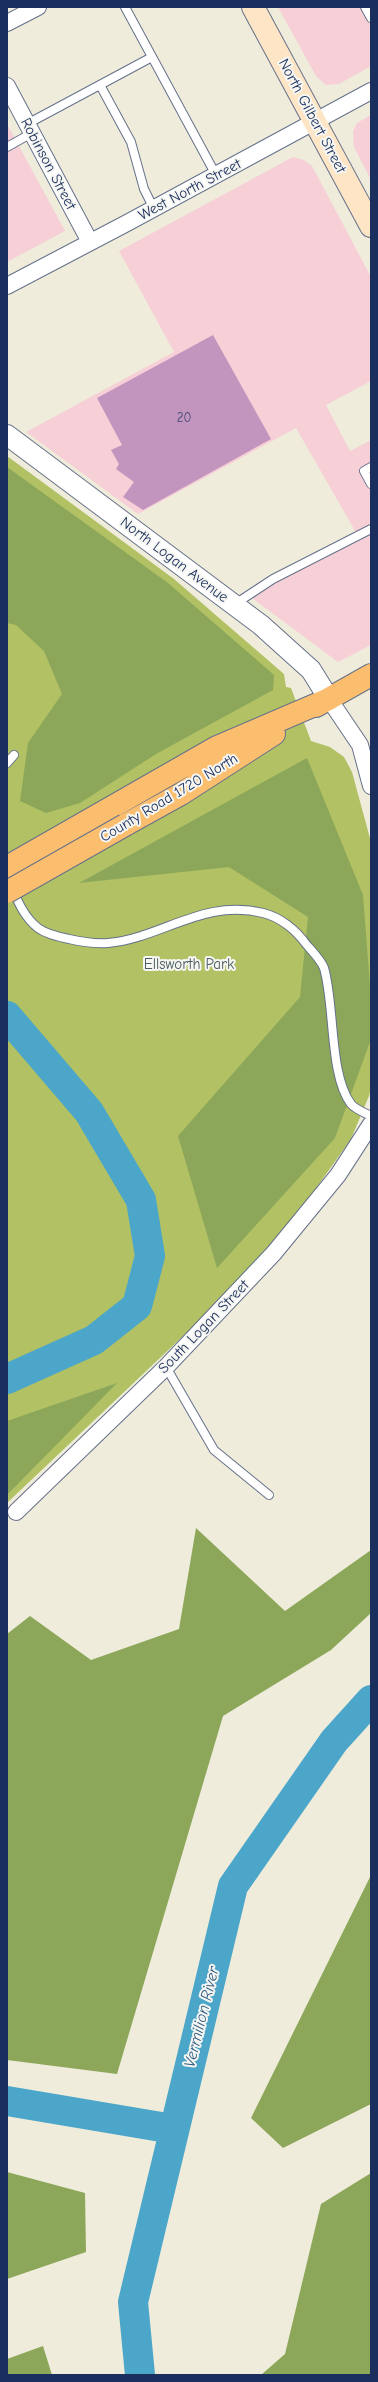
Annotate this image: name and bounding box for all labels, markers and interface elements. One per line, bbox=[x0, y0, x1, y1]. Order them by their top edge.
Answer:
street label: North Gilbert Street bbox=[274, 56, 350, 176]
street label: Robinson Street bbox=[16, 115, 80, 213]
street label: West North Street bbox=[136, 155, 244, 225]
house number: 20 bbox=[177, 410, 191, 426]
street label: North Logan Avenue bbox=[116, 513, 232, 607]
street label: County Road 1720 North bbox=[97, 750, 241, 846]
park label: Ellsworth Park bbox=[144, 956, 234, 974]
street label: South Logan Street bbox=[155, 1277, 253, 1377]
water label: Vermilion River bbox=[180, 1965, 224, 2069]

